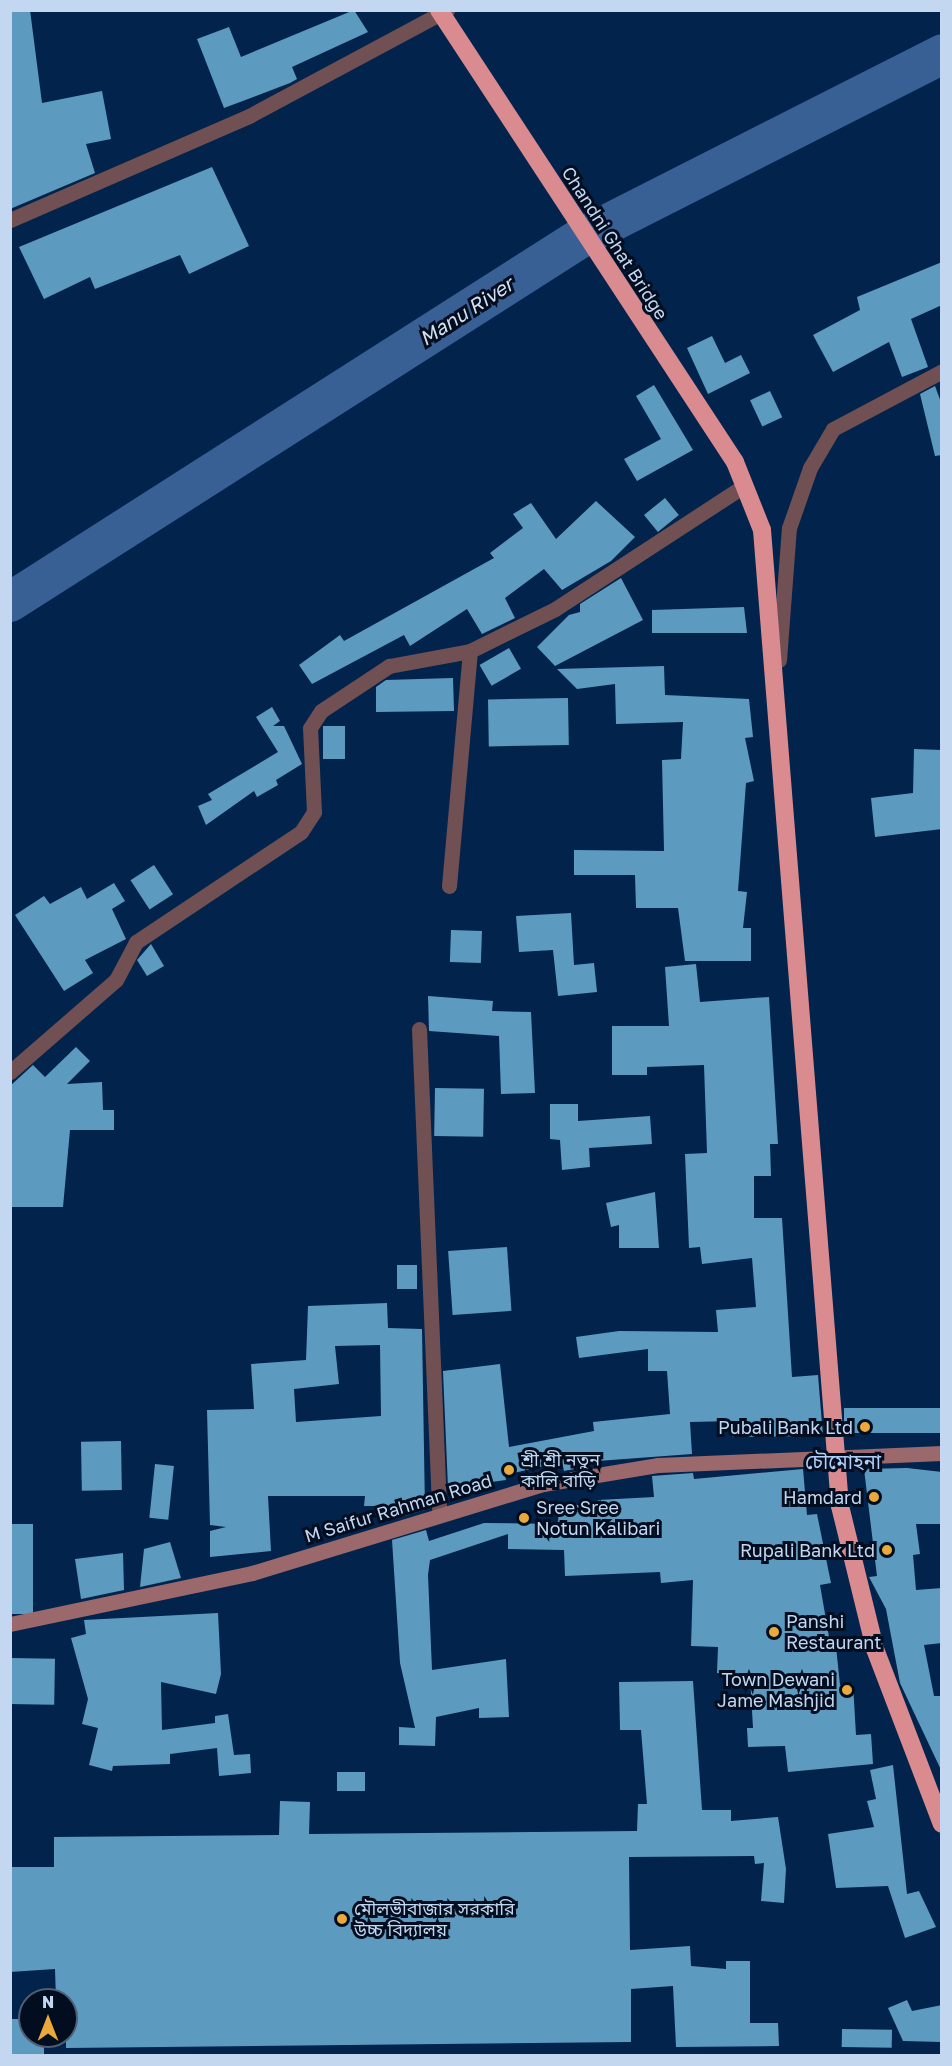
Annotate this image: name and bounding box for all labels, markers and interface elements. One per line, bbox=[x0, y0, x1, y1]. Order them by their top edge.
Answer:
street label: Chandni Ghat Bridge bbox=[557, 162, 673, 324]
water label: Manu River bbox=[415, 272, 517, 350]
place label: Pubali Bank Ltd bbox=[718, 1416, 853, 1438]
marker: Pubali Bank Ltd bbox=[858, 1420, 872, 1434]
place label: শ্রী শ্রী নতুন কালি বাড়ি bbox=[521, 1449, 600, 1492]
district label: চৌমোহনা bbox=[805, 1449, 881, 1473]
marker: শ্রী শ্রী নতুন কালি বাড়ি bbox=[502, 1463, 516, 1477]
street label: M Saifur Rahman Road bbox=[302, 1469, 494, 1547]
place label: Hamdard bbox=[783, 1486, 862, 1508]
marker: Hamdard bbox=[867, 1490, 881, 1504]
place label: Sree Sree Notun Kalibari bbox=[536, 1497, 660, 1540]
marker: Sree Sree Notun Kalibari bbox=[517, 1511, 531, 1525]
place label: Rupali Bank Ltd bbox=[740, 1539, 875, 1561]
marker: Rupali Bank Ltd bbox=[880, 1543, 894, 1557]
place label: Panshi Restaurant bbox=[786, 1611, 881, 1654]
marker: Panshi Restaurant bbox=[767, 1625, 781, 1639]
place label: Town Dewani Jame Mashjid bbox=[717, 1669, 835, 1712]
marker: Town Dewani Jame Mashjid bbox=[840, 1683, 854, 1697]
place label: মৌলভীবাজার সরকারি উচ্চ বিদ্যালয় bbox=[354, 1898, 515, 1940]
marker: মৌলভীবাজার সরকারি উচ্চ বিদ্যালয় bbox=[335, 1912, 349, 1926]
north arrow bbox=[18, 1988, 78, 2048]
text: N bbox=[42, 1992, 54, 2012]

